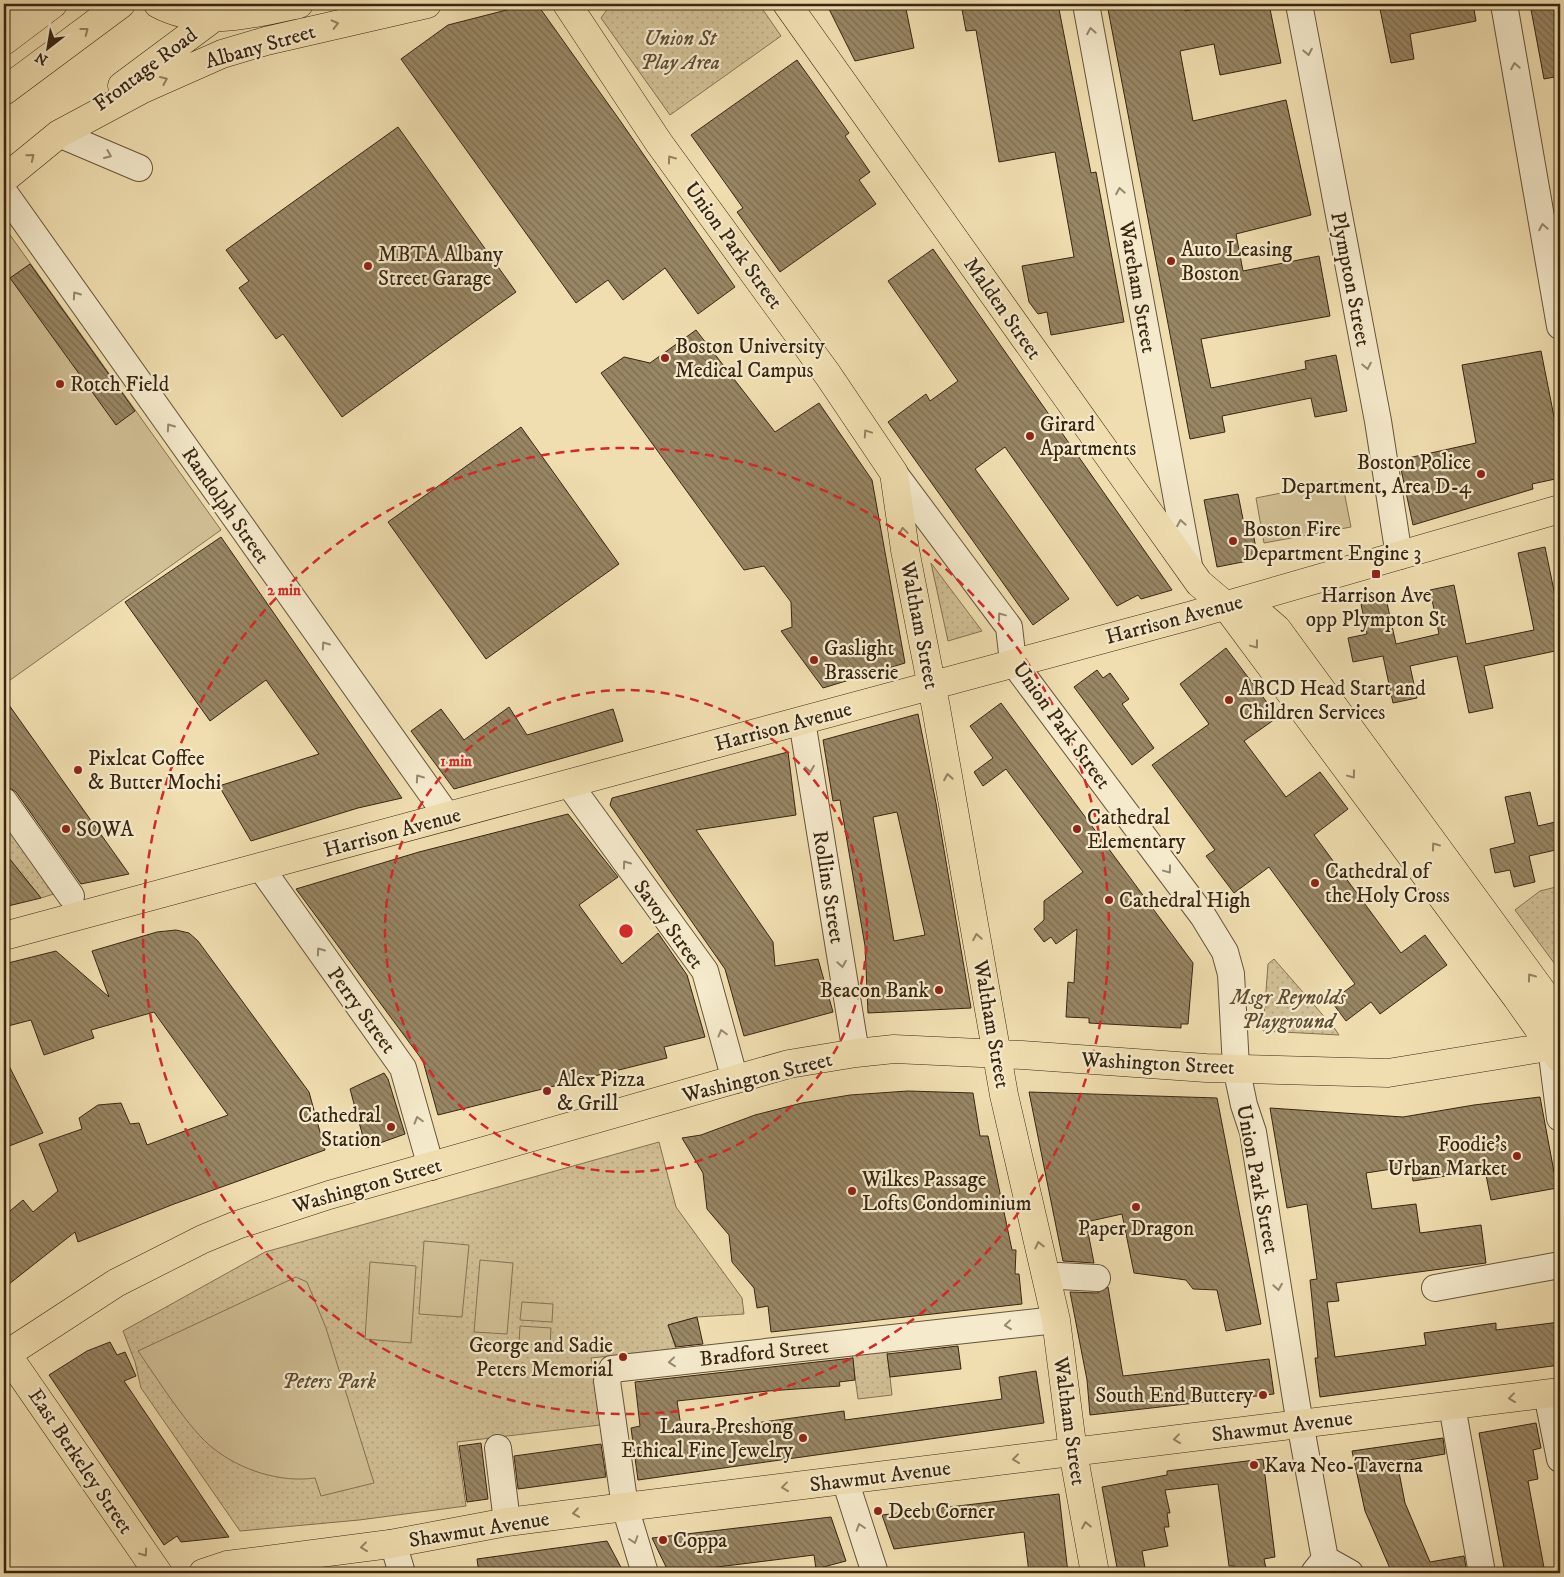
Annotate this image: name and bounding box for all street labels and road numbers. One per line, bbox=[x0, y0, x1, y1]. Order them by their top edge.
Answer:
street label: Albany Street bbox=[202, 19, 319, 75]
street label: Frontage Road bbox=[89, 22, 203, 117]
street label: Union Park Street bbox=[678, 177, 788, 315]
street label: Plympton Street bbox=[1324, 210, 1376, 349]
street label: Wareham Street bbox=[1112, 218, 1161, 355]
street label: Malden Street bbox=[957, 252, 1047, 365]
street label: Randolph Street bbox=[175, 442, 275, 569]
street label: Waltham Street bbox=[894, 558, 944, 692]
street label: Harrison Avenue bbox=[1103, 589, 1246, 651]
street label: Union Park Street bbox=[1006, 657, 1116, 795]
street label: Harrison Avenue bbox=[712, 696, 855, 758]
street label: Harrison Avenue bbox=[321, 802, 464, 864]
street label: Rollins Street bbox=[806, 829, 850, 946]
street label: Savoy Street bbox=[627, 875, 709, 974]
street label: Waltham Street bbox=[967, 957, 1015, 1091]
street label: Perry Street bbox=[321, 962, 401, 1059]
street label: Washington Street bbox=[679, 1047, 835, 1109]
street label: Washington Street bbox=[1080, 1047, 1236, 1081]
street label: Union Park Street bbox=[1230, 1102, 1284, 1256]
street label: Washington Street bbox=[289, 1152, 445, 1220]
street label: Bradford Street bbox=[698, 1333, 830, 1373]
street label: Waltham Street bbox=[1047, 1354, 1091, 1487]
street label: East Berkeley Street bbox=[22, 1384, 139, 1539]
street label: Shawmut Avenue bbox=[1210, 1405, 1354, 1449]
street label: Shawmut Avenue bbox=[808, 1455, 952, 1499]
street label: Shawmut Avenue bbox=[407, 1506, 552, 1554]

